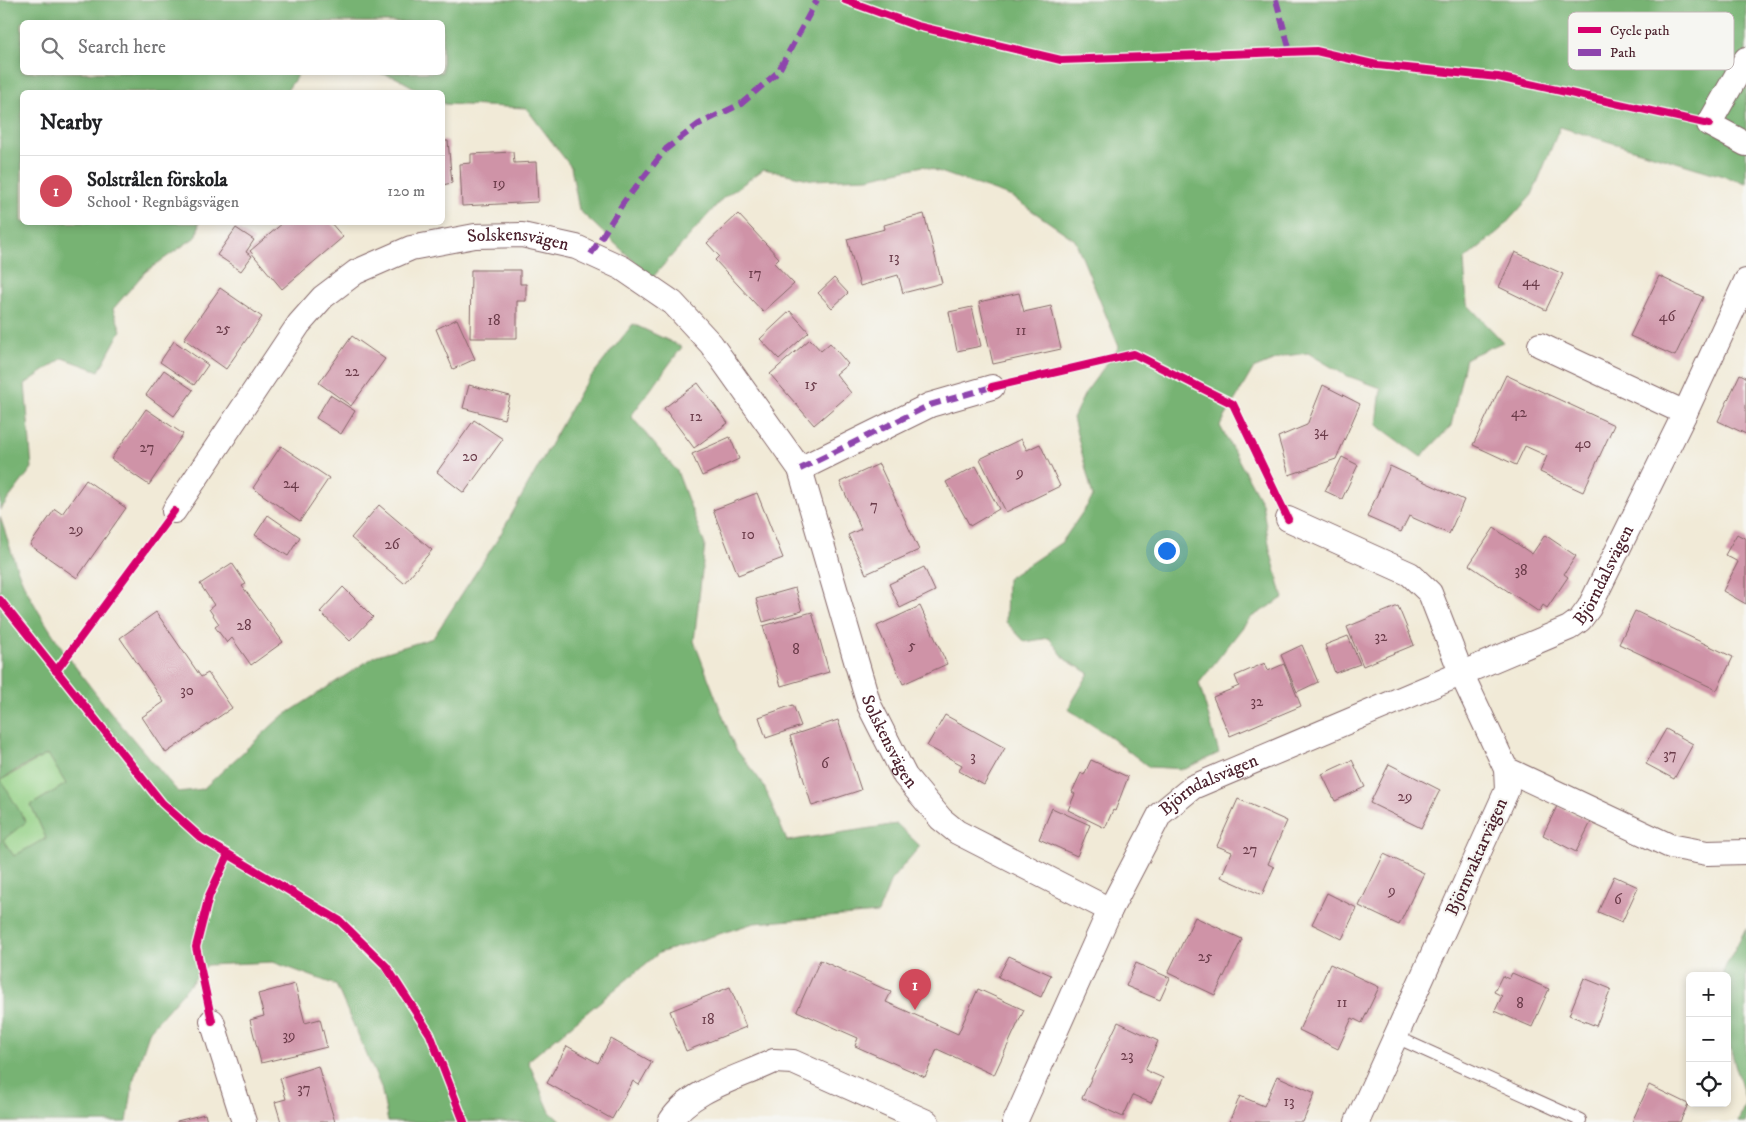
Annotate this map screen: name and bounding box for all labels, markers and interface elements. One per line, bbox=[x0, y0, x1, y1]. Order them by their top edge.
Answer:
legend bbox=[1568, 12, 1734, 70]
search box bbox=[20, 20, 445, 75]
text: Cycle path bbox=[1610, 22, 1670, 40]
icon: search bbox=[38, 34, 66, 62]
text: Search here bbox=[78, 36, 166, 59]
text: Path bbox=[1610, 44, 1637, 62]
text: Nearby bbox=[40, 110, 102, 136]
text: Solstrålen förskola bbox=[87, 169, 228, 192]
house number: 19 bbox=[493, 174, 505, 193]
text: 1 bbox=[53, 181, 59, 201]
text: 120 m bbox=[387, 181, 425, 201]
text: School · Regnbågsvägen bbox=[87, 192, 239, 212]
street label: Solskensvägen bbox=[465, 224, 571, 256]
house number: 13 bbox=[888, 248, 900, 267]
house number: 17 bbox=[748, 264, 762, 283]
house number: 44 bbox=[1522, 272, 1540, 291]
house number: 46 bbox=[1659, 307, 1676, 326]
house number: 18 bbox=[487, 311, 501, 330]
house number: 25 bbox=[216, 319, 231, 338]
house number: 11 bbox=[1015, 321, 1027, 340]
house number: 22 bbox=[345, 362, 360, 381]
house number: 15 bbox=[805, 375, 818, 394]
house number: 42 bbox=[1511, 403, 1528, 422]
house number: 12 bbox=[690, 407, 703, 426]
house number: 34 bbox=[1314, 422, 1328, 441]
house number: 40 bbox=[1575, 434, 1591, 453]
house number: 27 bbox=[140, 438, 155, 457]
house number: 20 bbox=[462, 447, 478, 466]
house number: 9 bbox=[1015, 463, 1024, 482]
house number: 24 bbox=[283, 474, 299, 493]
house number: 7 bbox=[870, 496, 878, 515]
house number: 29 bbox=[69, 520, 83, 539]
street label: Björndalsvägen bbox=[1569, 521, 1639, 630]
house number: 10 bbox=[741, 525, 755, 544]
house number: 26 bbox=[384, 535, 401, 554]
your location bbox=[1154, 538, 1180, 564]
house number: 38 bbox=[1514, 561, 1528, 580]
house number: 28 bbox=[237, 616, 251, 635]
house number: 32 bbox=[1375, 627, 1388, 646]
house number: 5 bbox=[908, 636, 916, 655]
house number: 8 bbox=[792, 640, 800, 659]
house number: 30 bbox=[180, 681, 194, 700]
house number: 32 bbox=[1251, 692, 1264, 711]
street label: Solskensvägen bbox=[856, 693, 922, 794]
house number: 37 bbox=[1663, 745, 1677, 764]
house number: 3 bbox=[970, 747, 976, 766]
street label: Björndalsvägen bbox=[1155, 749, 1262, 821]
house number: 6 bbox=[821, 754, 830, 773]
house number: 29 bbox=[1398, 787, 1412, 806]
street label: Björnvaktarvägen bbox=[1441, 794, 1513, 919]
house number: 27 bbox=[1243, 840, 1258, 859]
house number: 9 bbox=[1387, 881, 1396, 900]
house number: 6 bbox=[1614, 890, 1623, 909]
house number: 25 bbox=[1198, 947, 1213, 966]
pin: 1 bbox=[899, 969, 931, 1010]
map controls bbox=[1686, 972, 1731, 1107]
button: + bbox=[1686, 972, 1731, 1017]
house number: 11 bbox=[1336, 993, 1348, 1012]
house number: 8 bbox=[1516, 994, 1524, 1013]
house number: 18 bbox=[701, 1010, 715, 1029]
button: − bbox=[1686, 1017, 1731, 1062]
house number: 39 bbox=[282, 1026, 296, 1045]
house number: 23 bbox=[1121, 1046, 1133, 1065]
button: locate bbox=[1686, 1062, 1731, 1107]
house number: 37 bbox=[297, 1079, 311, 1098]
house number: 13 bbox=[1283, 1092, 1295, 1111]

